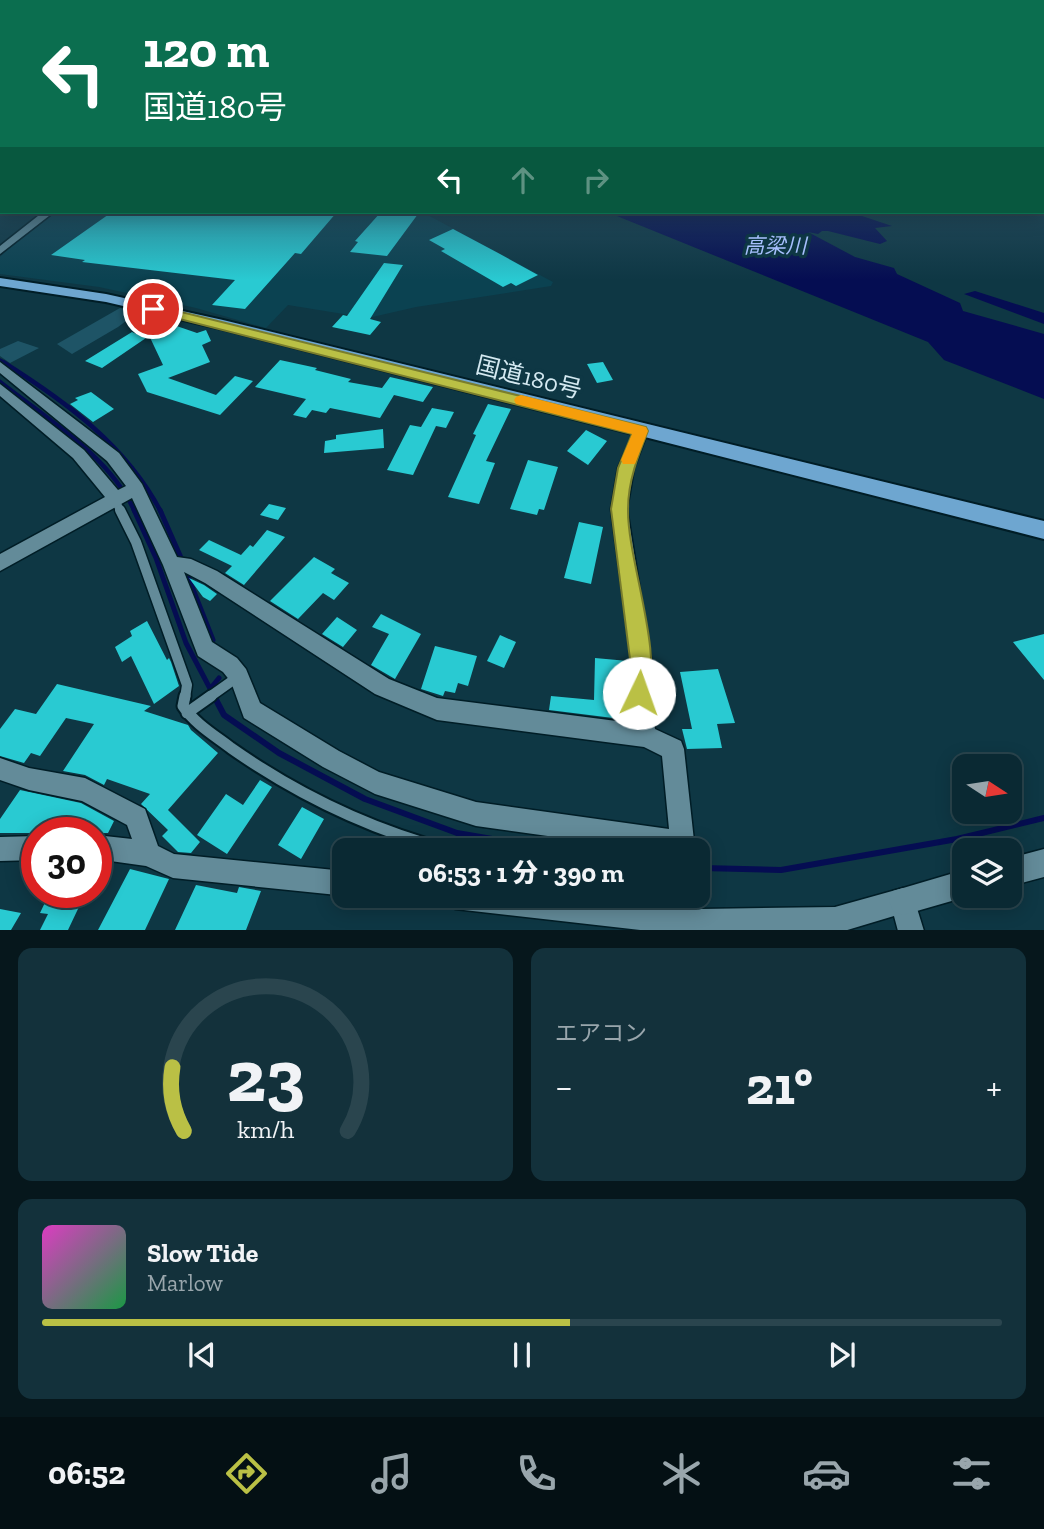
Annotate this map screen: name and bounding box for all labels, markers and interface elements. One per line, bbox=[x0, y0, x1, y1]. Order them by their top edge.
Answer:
text: 120 m bbox=[143, 21, 269, 80]
icon: left bbox=[28, 28, 119, 119]
text: 国道180号 bbox=[143, 88, 287, 126]
icon: left bbox=[431, 161, 469, 199]
icon: ahead bbox=[504, 161, 542, 199]
icon: right bbox=[577, 161, 615, 199]
water label: 高梁川 bbox=[744, 233, 808, 258]
pin bbox=[123, 279, 183, 339]
icon: arrive bbox=[134, 290, 172, 328]
street label: 国道180号 bbox=[473, 350, 585, 404]
position arrow bbox=[602, 656, 676, 730]
north arrow bbox=[952, 754, 1022, 824]
map controls bbox=[952, 754, 1022, 908]
speed limit sign: 30 bbox=[21, 817, 112, 908]
button: layers bbox=[952, 838, 1022, 908]
text: 06:53 · 1 分 · 390 m bbox=[418, 857, 624, 889]
text: エアコン bbox=[555, 1019, 647, 1047]
text: 23 bbox=[227, 1032, 304, 1120]
text: 21° bbox=[746, 1055, 813, 1117]
text: − bbox=[555, 1064, 573, 1110]
text: + bbox=[986, 1064, 1002, 1110]
text: km/h bbox=[237, 1113, 294, 1143]
text: Slow Tide bbox=[147, 1237, 258, 1269]
text: Marlow bbox=[147, 1269, 223, 1297]
icon: previous bbox=[183, 1336, 221, 1374]
icon: pause bbox=[503, 1336, 541, 1374]
icon: next bbox=[823, 1336, 861, 1374]
icon: directions bbox=[222, 1449, 271, 1498]
icon: music bbox=[367, 1449, 416, 1498]
icon: phone bbox=[512, 1449, 561, 1498]
icon: climate bbox=[657, 1449, 706, 1498]
icon: car bbox=[802, 1449, 851, 1498]
icon: filters bbox=[947, 1449, 996, 1498]
text: 06:52 bbox=[48, 1454, 125, 1492]

